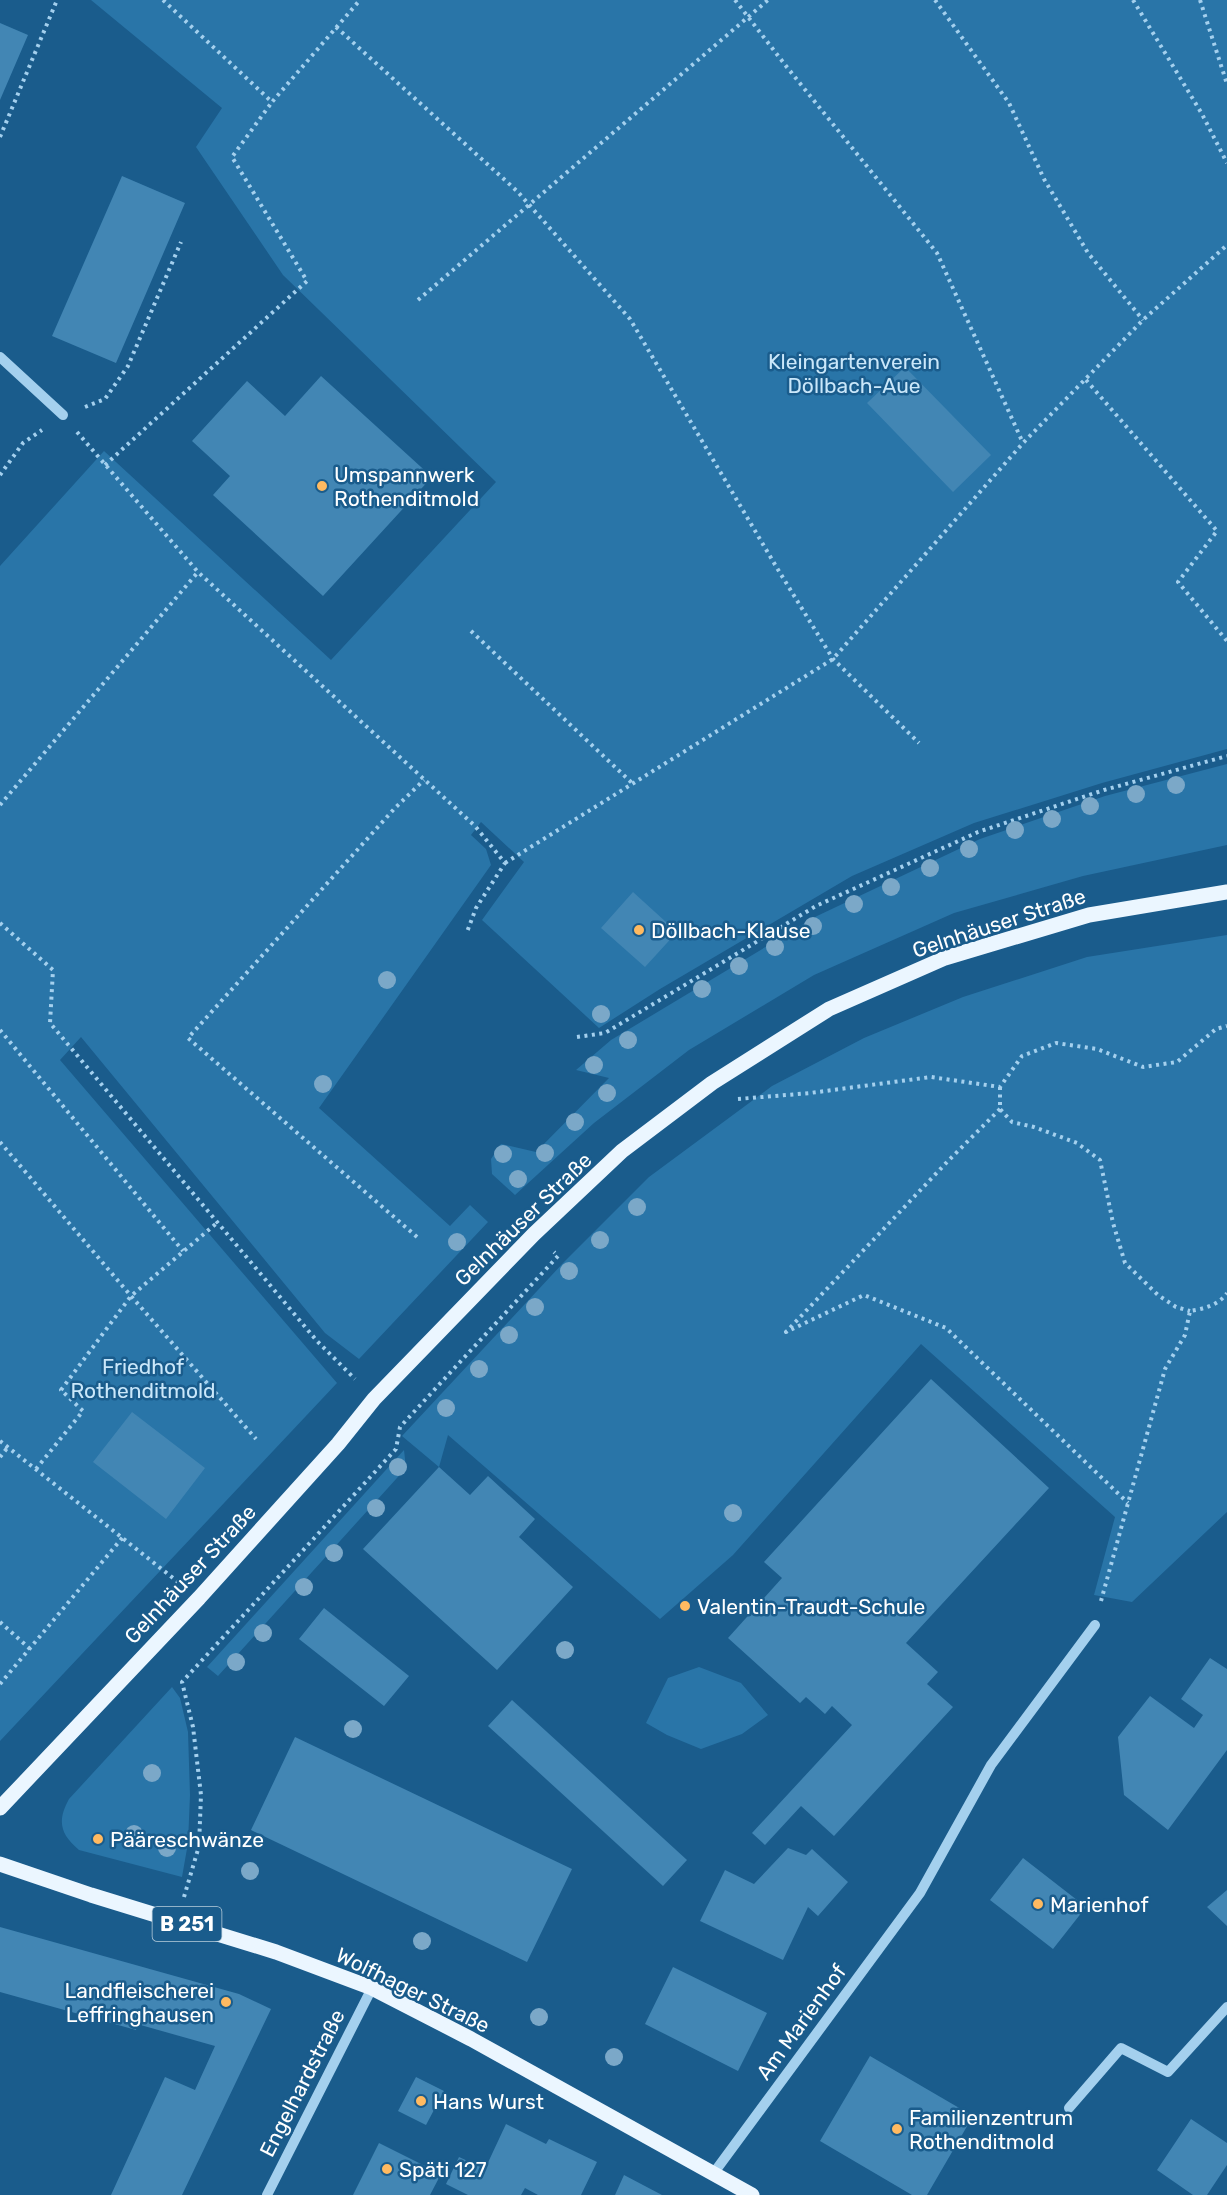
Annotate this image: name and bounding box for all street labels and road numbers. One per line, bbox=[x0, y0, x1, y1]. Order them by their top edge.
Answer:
street label: Gelnhäuser Straße bbox=[909, 883, 1089, 963]
street label: Gelnhäuser Straße bbox=[449, 1147, 597, 1291]
street label: Gelnhäuser Straße bbox=[119, 1499, 261, 1649]
road number: B 251 bbox=[152, 1907, 222, 1941]
street label: Wolfhager Straße bbox=[332, 1942, 494, 2038]
street label: Am Marienhof bbox=[751, 1959, 851, 2085]
street label: Engelhardstraße bbox=[254, 2005, 350, 2161]

